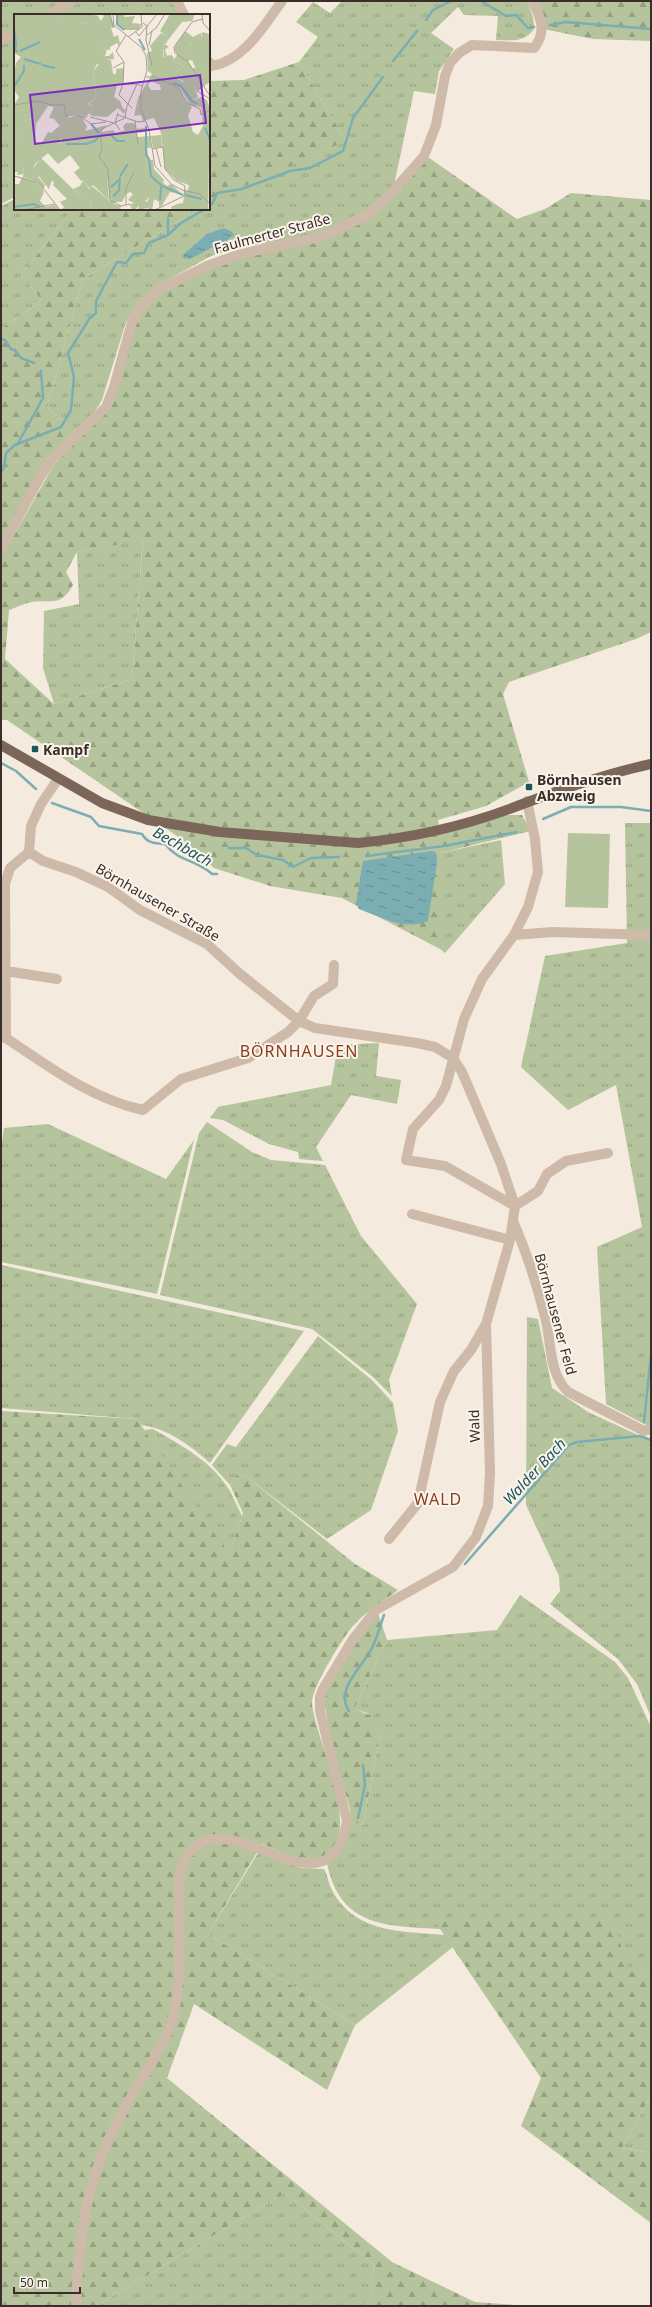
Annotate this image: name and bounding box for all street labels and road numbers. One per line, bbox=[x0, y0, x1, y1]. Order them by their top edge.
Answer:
street label: Faulmerter Straße bbox=[212, 208, 332, 258]
street label: Börnhausener Straße bbox=[92, 859, 224, 945]
street label: Börnhausener Feld bbox=[531, 1251, 581, 1377]
street label: Wald bbox=[464, 1409, 484, 1443]

